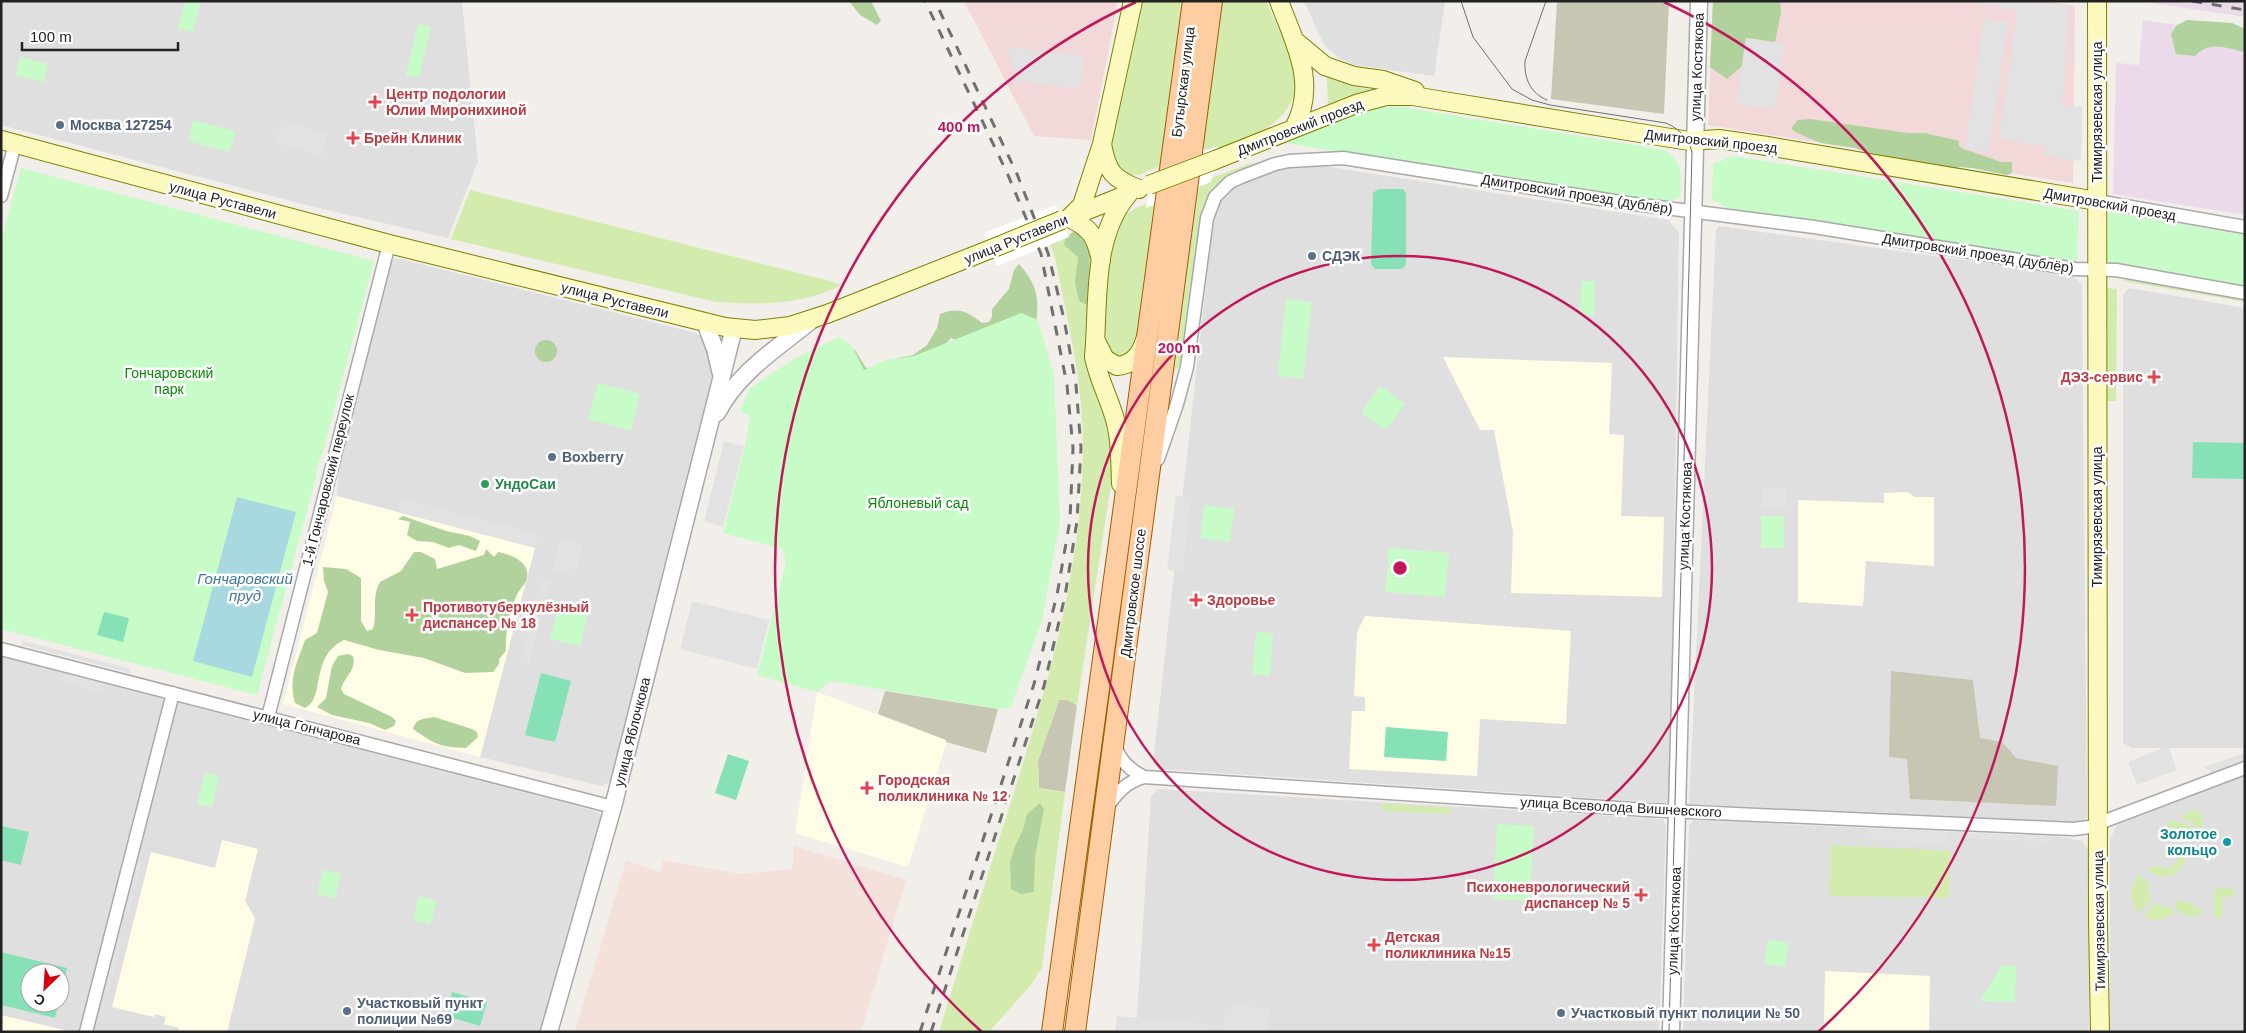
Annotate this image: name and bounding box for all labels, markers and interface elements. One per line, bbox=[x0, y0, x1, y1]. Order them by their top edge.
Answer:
street label: улица Костякова bbox=[1687, 12, 1707, 121]
scale bar bbox=[22, 20, 179, 52]
street label: Бутырская улица bbox=[1168, 26, 1198, 138]
text: 100 m bbox=[30, 28, 72, 45]
street label: Тимирязевская улица bbox=[2089, 41, 2105, 182]
place label: Центр подологии Юлии Миронихиной bbox=[386, 86, 527, 118]
marker: Центр подологии Юлии Миронихиной bbox=[368, 95, 382, 109]
street label: Дмитровский проезд bbox=[1235, 96, 1365, 158]
place label: Москва 127254 bbox=[70, 117, 172, 133]
text: 400 m bbox=[938, 118, 980, 135]
marker: Москва 127254 bbox=[54, 119, 66, 131]
street label: Дмитровский проезд bbox=[1644, 126, 1778, 156]
place label: Брейн Клиник bbox=[364, 130, 462, 146]
marker: Брейн Клиник bbox=[346, 131, 360, 145]
street label: Дмитровский проезд (дублёр) bbox=[1480, 171, 1674, 217]
street label: улица Руставели bbox=[168, 178, 278, 222]
street label: Дмитровский проезд bbox=[2043, 185, 2177, 223]
street label: улица Руставели bbox=[962, 211, 1070, 267]
street label: Дмитровский проезд (дублёр) bbox=[1881, 230, 2075, 276]
place label: СДЭК bbox=[1322, 248, 1361, 264]
marker: СДЭК bbox=[1306, 250, 1318, 262]
street label: улица Руставели bbox=[560, 279, 670, 321]
text: 200 m bbox=[1158, 339, 1200, 356]
park label: Гончаровский парк bbox=[125, 365, 213, 397]
place label: ДЭЗ-сервис bbox=[2061, 369, 2143, 385]
marker: ДЭЗ-сервис bbox=[2147, 370, 2161, 384]
street label: 1-й Гончаровский переулок bbox=[299, 392, 357, 568]
street label: Тимирязевская улица bbox=[2089, 446, 2105, 587]
place label: Boxberry bbox=[562, 449, 624, 465]
marker: Boxberry bbox=[546, 451, 558, 463]
street label: улица Костякова bbox=[1675, 461, 1695, 570]
place label: УндоСаи bbox=[495, 476, 556, 492]
marker: УндоСаи bbox=[479, 478, 491, 490]
park label: Яблоневый сад bbox=[867, 495, 969, 511]
street label: Дмитровское шоссе bbox=[1117, 527, 1149, 658]
centre of rings bbox=[1391, 559, 1409, 577]
water label: Гончаровский пруд bbox=[197, 570, 293, 604]
place label: Здоровье bbox=[1207, 592, 1276, 608]
marker: Здоровье bbox=[1189, 593, 1203, 607]
place label: Противотуберкулёзный диспансер № 18 bbox=[423, 599, 589, 631]
marker: Противотуберкулёзный диспансер № 18 bbox=[405, 608, 419, 622]
street label: улица Яблочкова bbox=[611, 675, 653, 788]
street label: улица Гончарова bbox=[252, 706, 363, 748]
place label: Городская поликлиника № 12 bbox=[878, 772, 1008, 804]
marker: Городская поликлиника № 12 bbox=[860, 781, 874, 795]
street label: улица Всеволода Вишневского bbox=[1520, 794, 1722, 820]
place label: Золотое кольцо bbox=[2160, 826, 2217, 858]
marker: Золотое кольцо bbox=[2221, 836, 2233, 848]
street label: Тимирязевская улица bbox=[2090, 850, 2108, 992]
street label: улица Костякова bbox=[1664, 866, 1684, 975]
place label: Психоневрологический диспансер № 5 bbox=[1467, 879, 1630, 911]
marker: Психоневрологический диспансер № 5 bbox=[1634, 888, 1648, 902]
place label: Детская поликлиника №15 bbox=[1385, 929, 1511, 961]
marker: Детская поликлиника №15 bbox=[1367, 938, 1381, 952]
north arrow bbox=[20, 963, 70, 1013]
text: С bbox=[32, 990, 47, 1009]
place label: Участковый пункт полиции №69 bbox=[357, 995, 483, 1027]
marker: Участковый пункт полиции №69 bbox=[341, 1005, 353, 1017]
place label: Участковый пункт полиции № 50 bbox=[1571, 1005, 1800, 1021]
marker: Участковый пункт полиции № 50 bbox=[1555, 1007, 1567, 1019]

